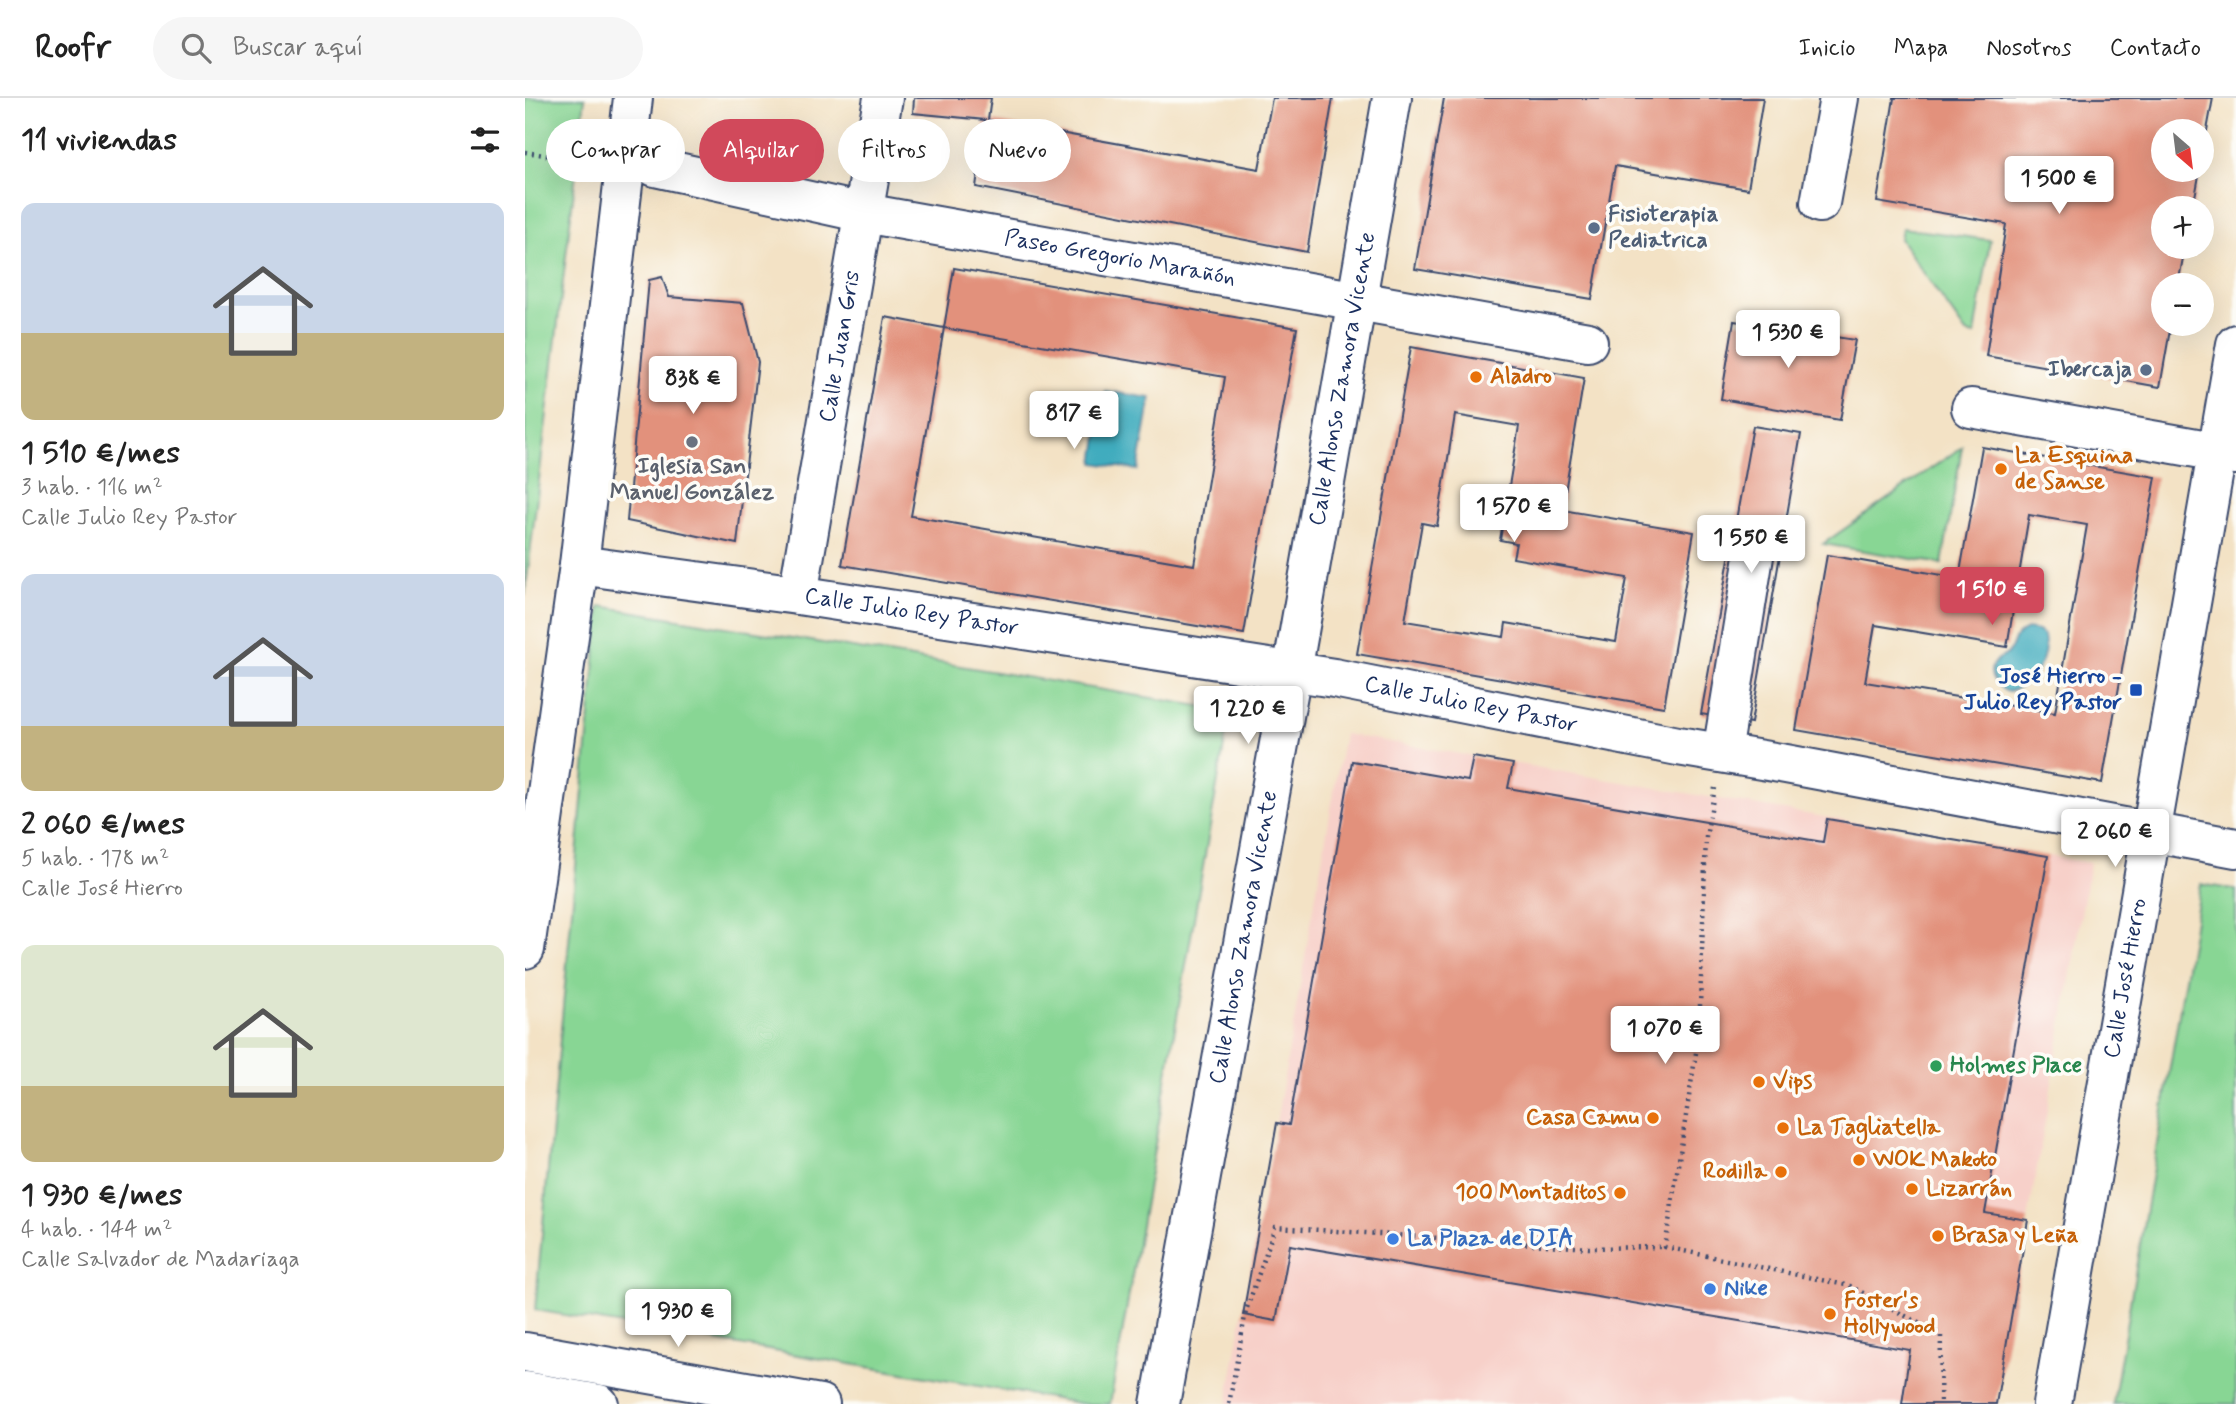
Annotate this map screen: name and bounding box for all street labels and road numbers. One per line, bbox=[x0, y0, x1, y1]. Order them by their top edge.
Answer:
street label: Paseo Gregorio Marañón bbox=[1002, 223, 1238, 294]
street label: Calle Alonso Zamora Vicente bbox=[1303, 230, 1383, 528]
street label: Calle Juan Gris bbox=[813, 268, 868, 425]
street label: Calle Julio Rey Pastor bbox=[802, 581, 1021, 644]
street label: Calle Julio Rey Pastor bbox=[1362, 669, 1580, 741]
street label: Calle Alonso Zamora Vicente bbox=[1203, 788, 1285, 1087]
street label: Calle José Hierro bbox=[2097, 896, 2155, 1061]

